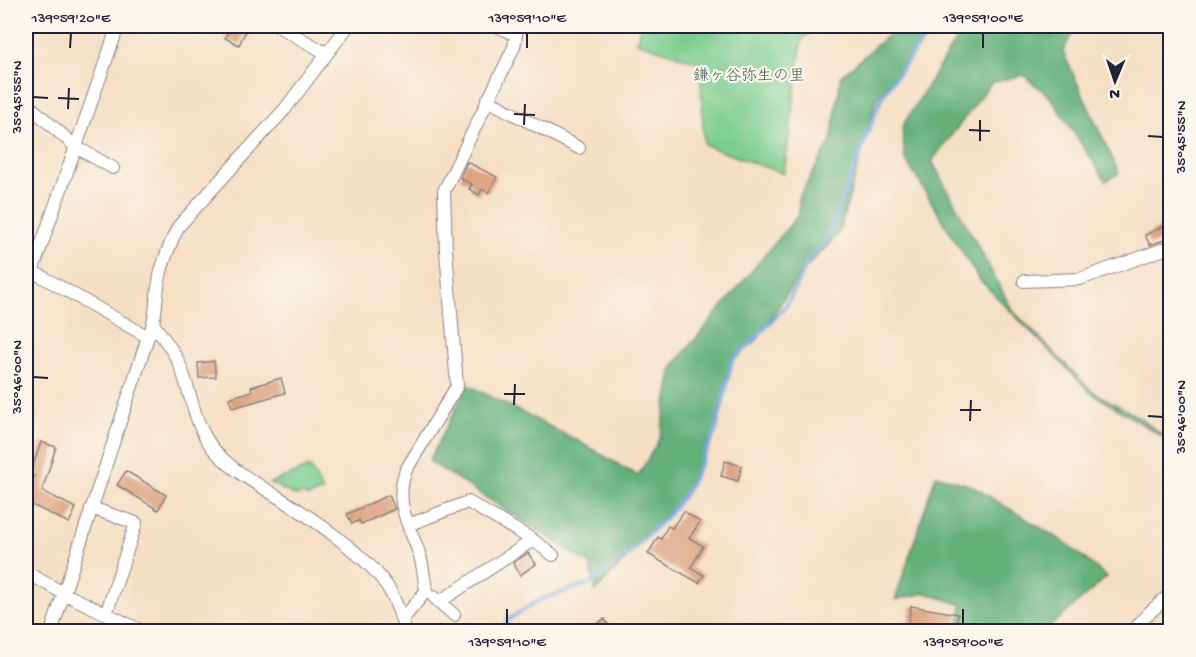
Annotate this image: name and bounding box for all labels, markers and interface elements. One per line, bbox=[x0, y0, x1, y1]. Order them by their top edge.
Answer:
text: 139°59'20"E bbox=[31, 10, 111, 28]
text: 139°59'10"E bbox=[487, 10, 566, 28]
text: 139°59'00"E bbox=[942, 10, 1024, 28]
north arrow bbox=[1085, 51, 1145, 111]
text: 35°45'55"N bbox=[9, 60, 27, 135]
park label: 鎌ヶ谷弥生の里 bbox=[693, 67, 805, 87]
text: N bbox=[1108, 83, 1120, 102]
text: 35°45'55"N bbox=[1173, 100, 1191, 175]
text: 35°46'00"N bbox=[9, 340, 27, 415]
text: 35°46'00"N bbox=[1173, 380, 1191, 455]
text: 139°59'10"E bbox=[467, 634, 546, 652]
text: 139°59'00"E bbox=[922, 634, 1004, 652]

